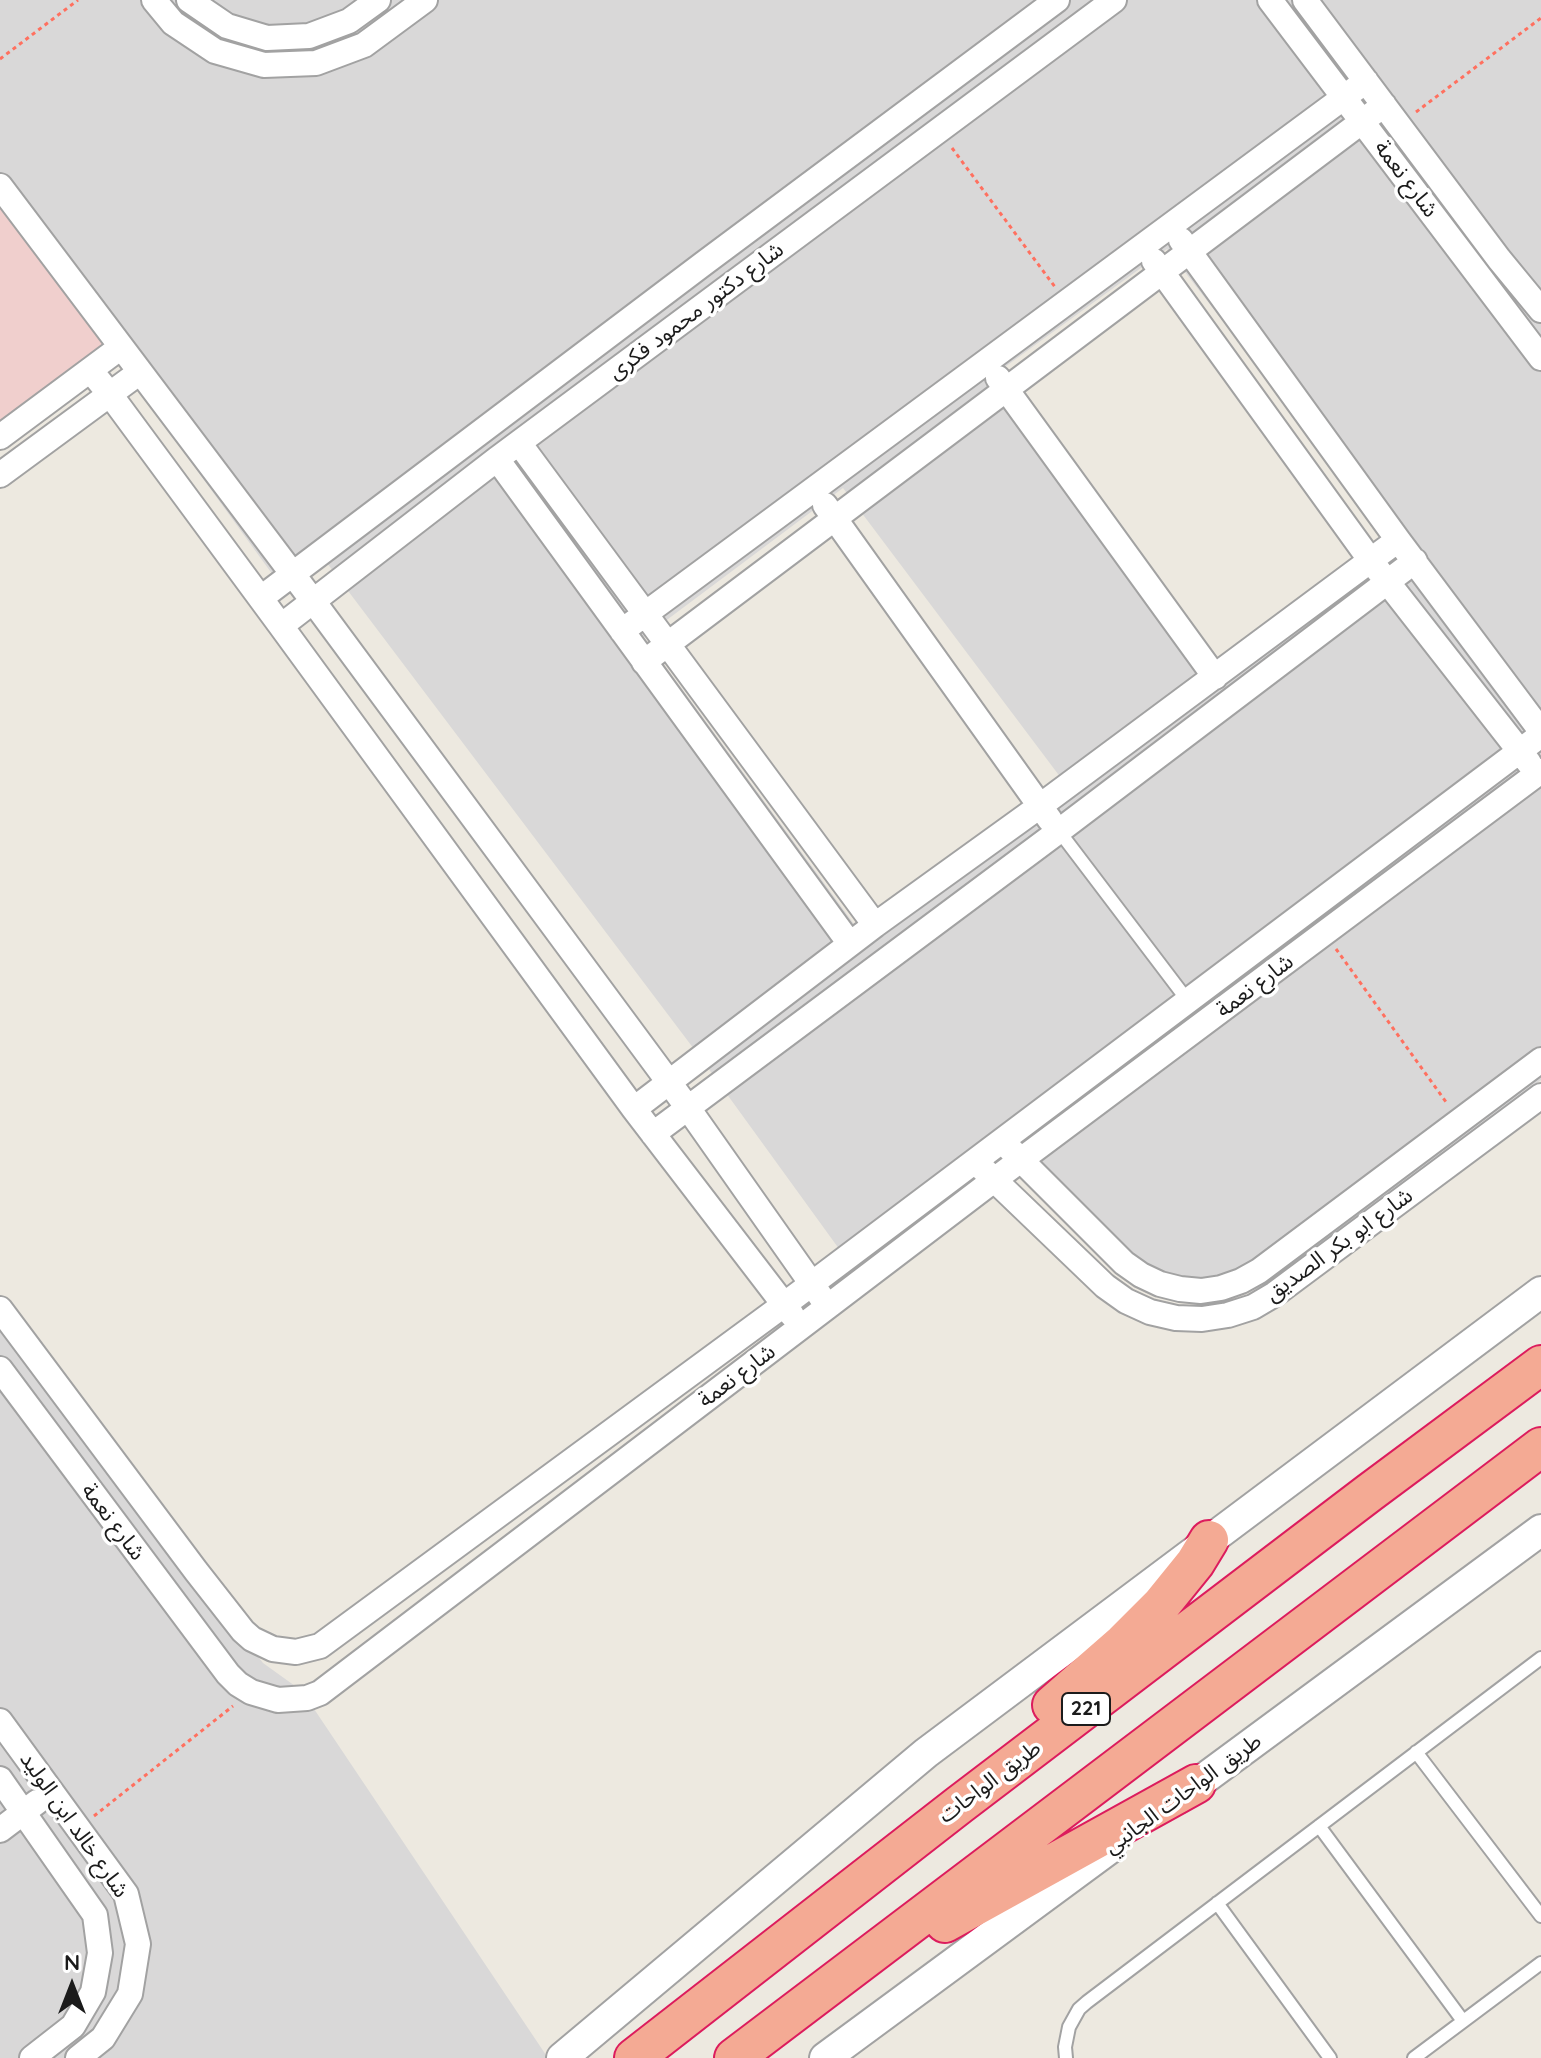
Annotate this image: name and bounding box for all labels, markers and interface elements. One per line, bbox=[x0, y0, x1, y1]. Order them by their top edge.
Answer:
street label: شارع نعمة bbox=[1368, 135, 1444, 223]
street label: شارع دكتور محمود فكرى bbox=[603, 236, 789, 386]
street label: شارع نعمة bbox=[1211, 948, 1299, 1024]
street label: شارع ابو بكر الصديق bbox=[1260, 1183, 1418, 1307]
street label: شارع نعمة bbox=[693, 1338, 781, 1414]
street label: شارع نعمة bbox=[75, 1478, 151, 1566]
road number: 221 bbox=[1062, 1693, 1110, 1725]
street label: طريق الواحات الجانبي bbox=[1099, 1728, 1267, 1860]
street label: طريق الواحات bbox=[934, 1735, 1046, 1829]
street label: شارع خالد ابن الوليد bbox=[14, 1747, 134, 1903]
north arrow bbox=[32, 1946, 112, 2026]
text: N bbox=[64, 1948, 80, 1976]

